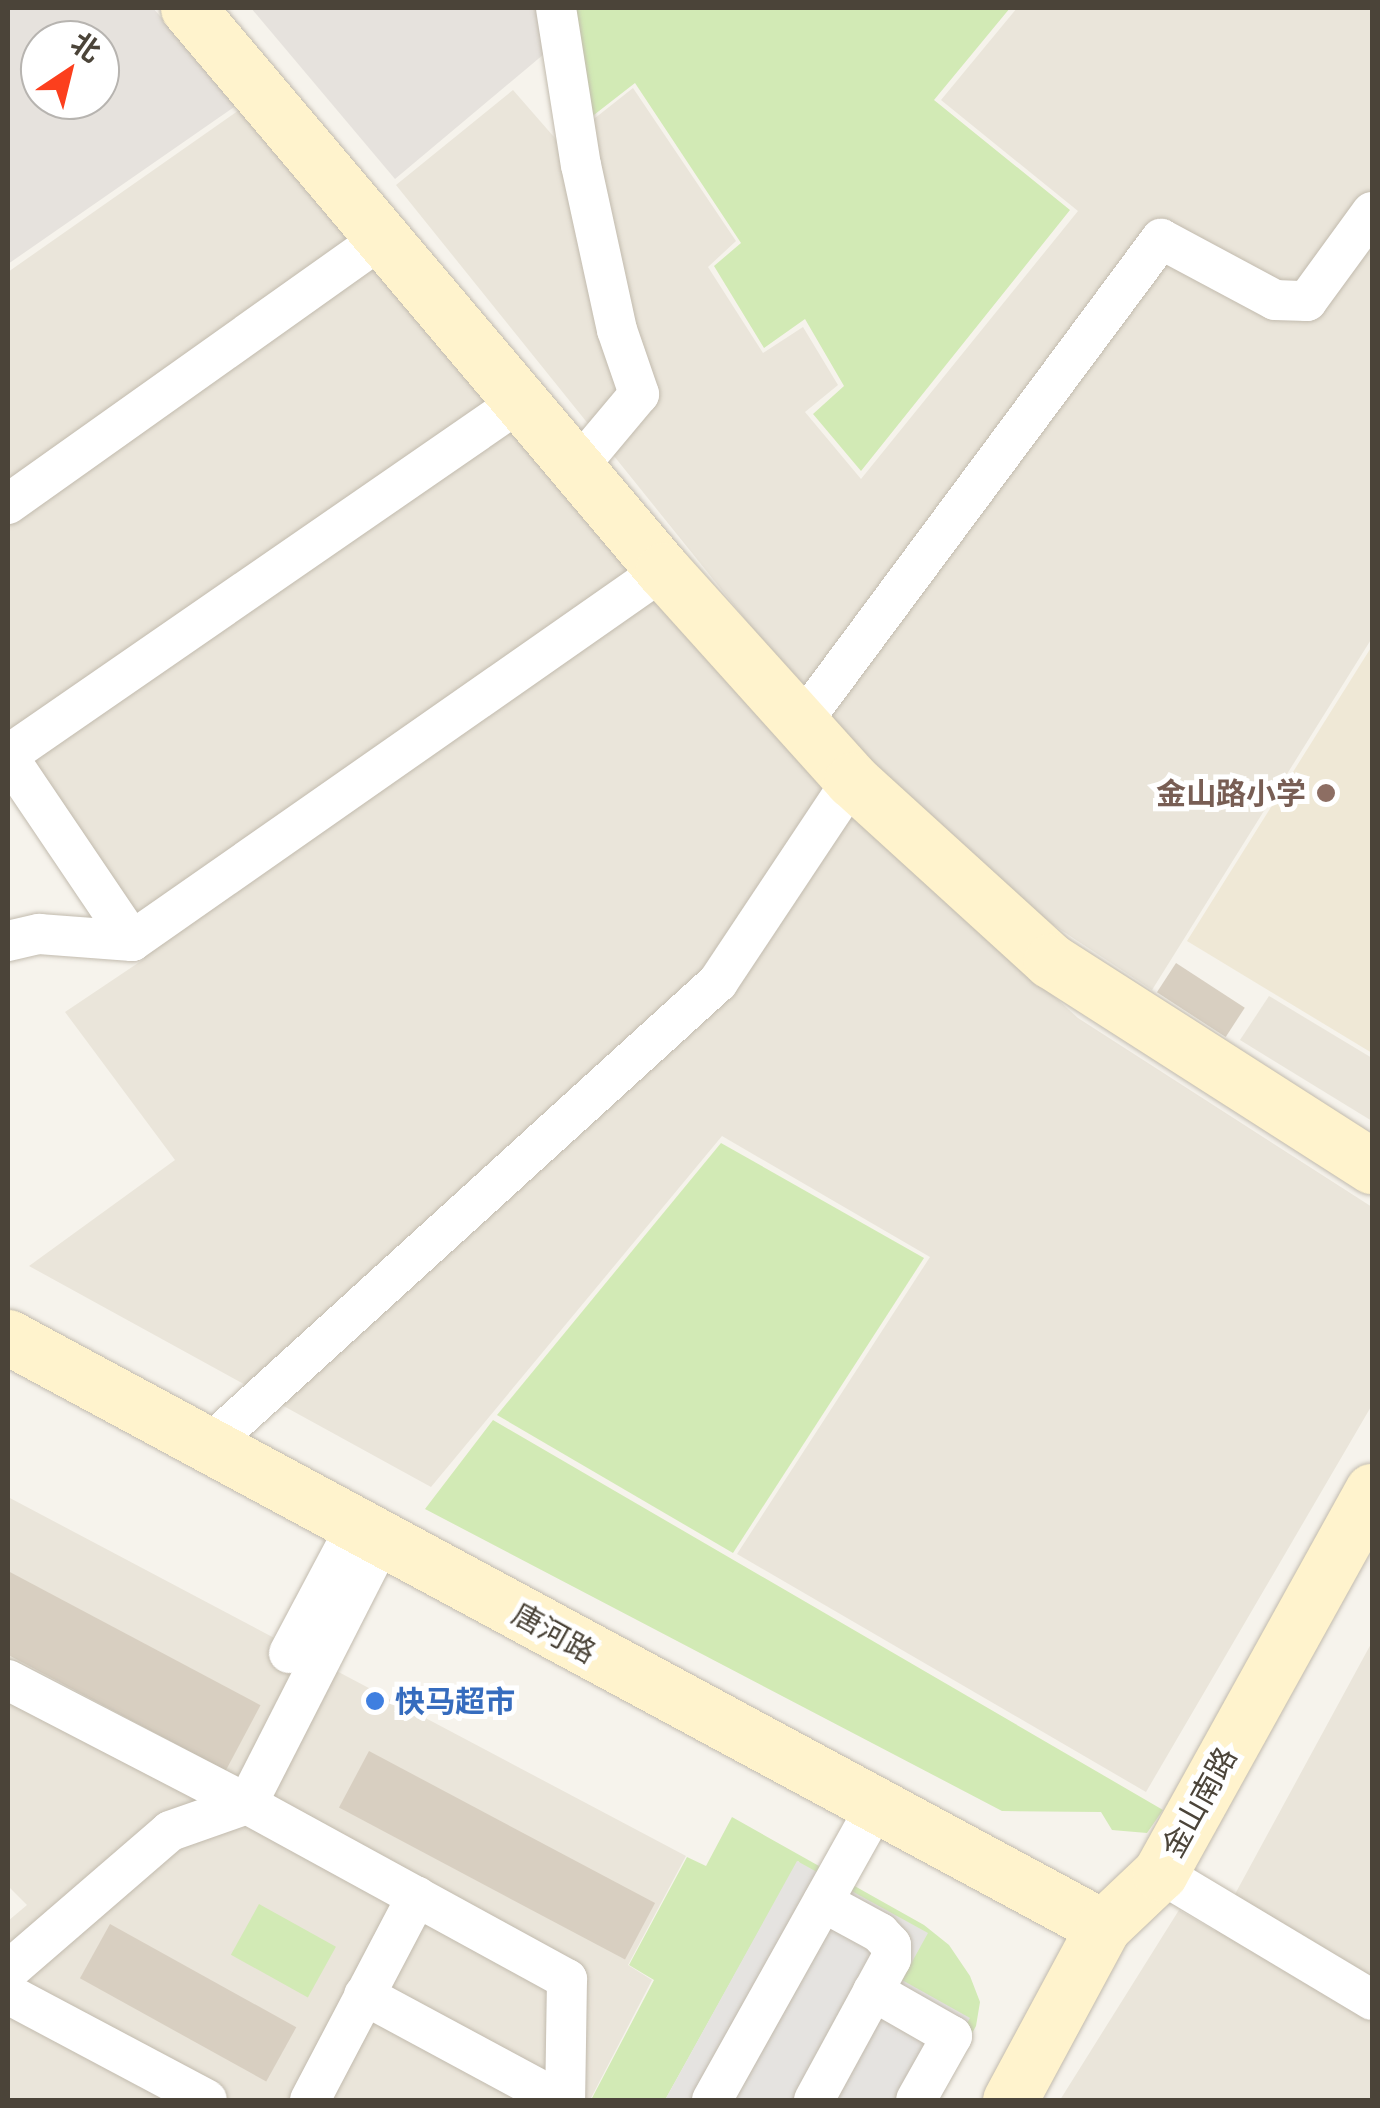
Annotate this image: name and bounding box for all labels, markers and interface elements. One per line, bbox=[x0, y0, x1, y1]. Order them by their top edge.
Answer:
north arrow bbox=[20, 20, 120, 120]
text: 北 bbox=[64, 23, 108, 70]
place label: 金山路小学 bbox=[1156, 775, 1306, 811]
marker: 金山路小学 bbox=[1315, 782, 1337, 804]
street label: 唐河路 bbox=[506, 1595, 602, 1671]
place label: 快马超市 bbox=[395, 1683, 515, 1719]
marker: 快马超市 bbox=[364, 1690, 386, 1712]
street label: 金山南路 bbox=[1154, 1741, 1244, 1863]

